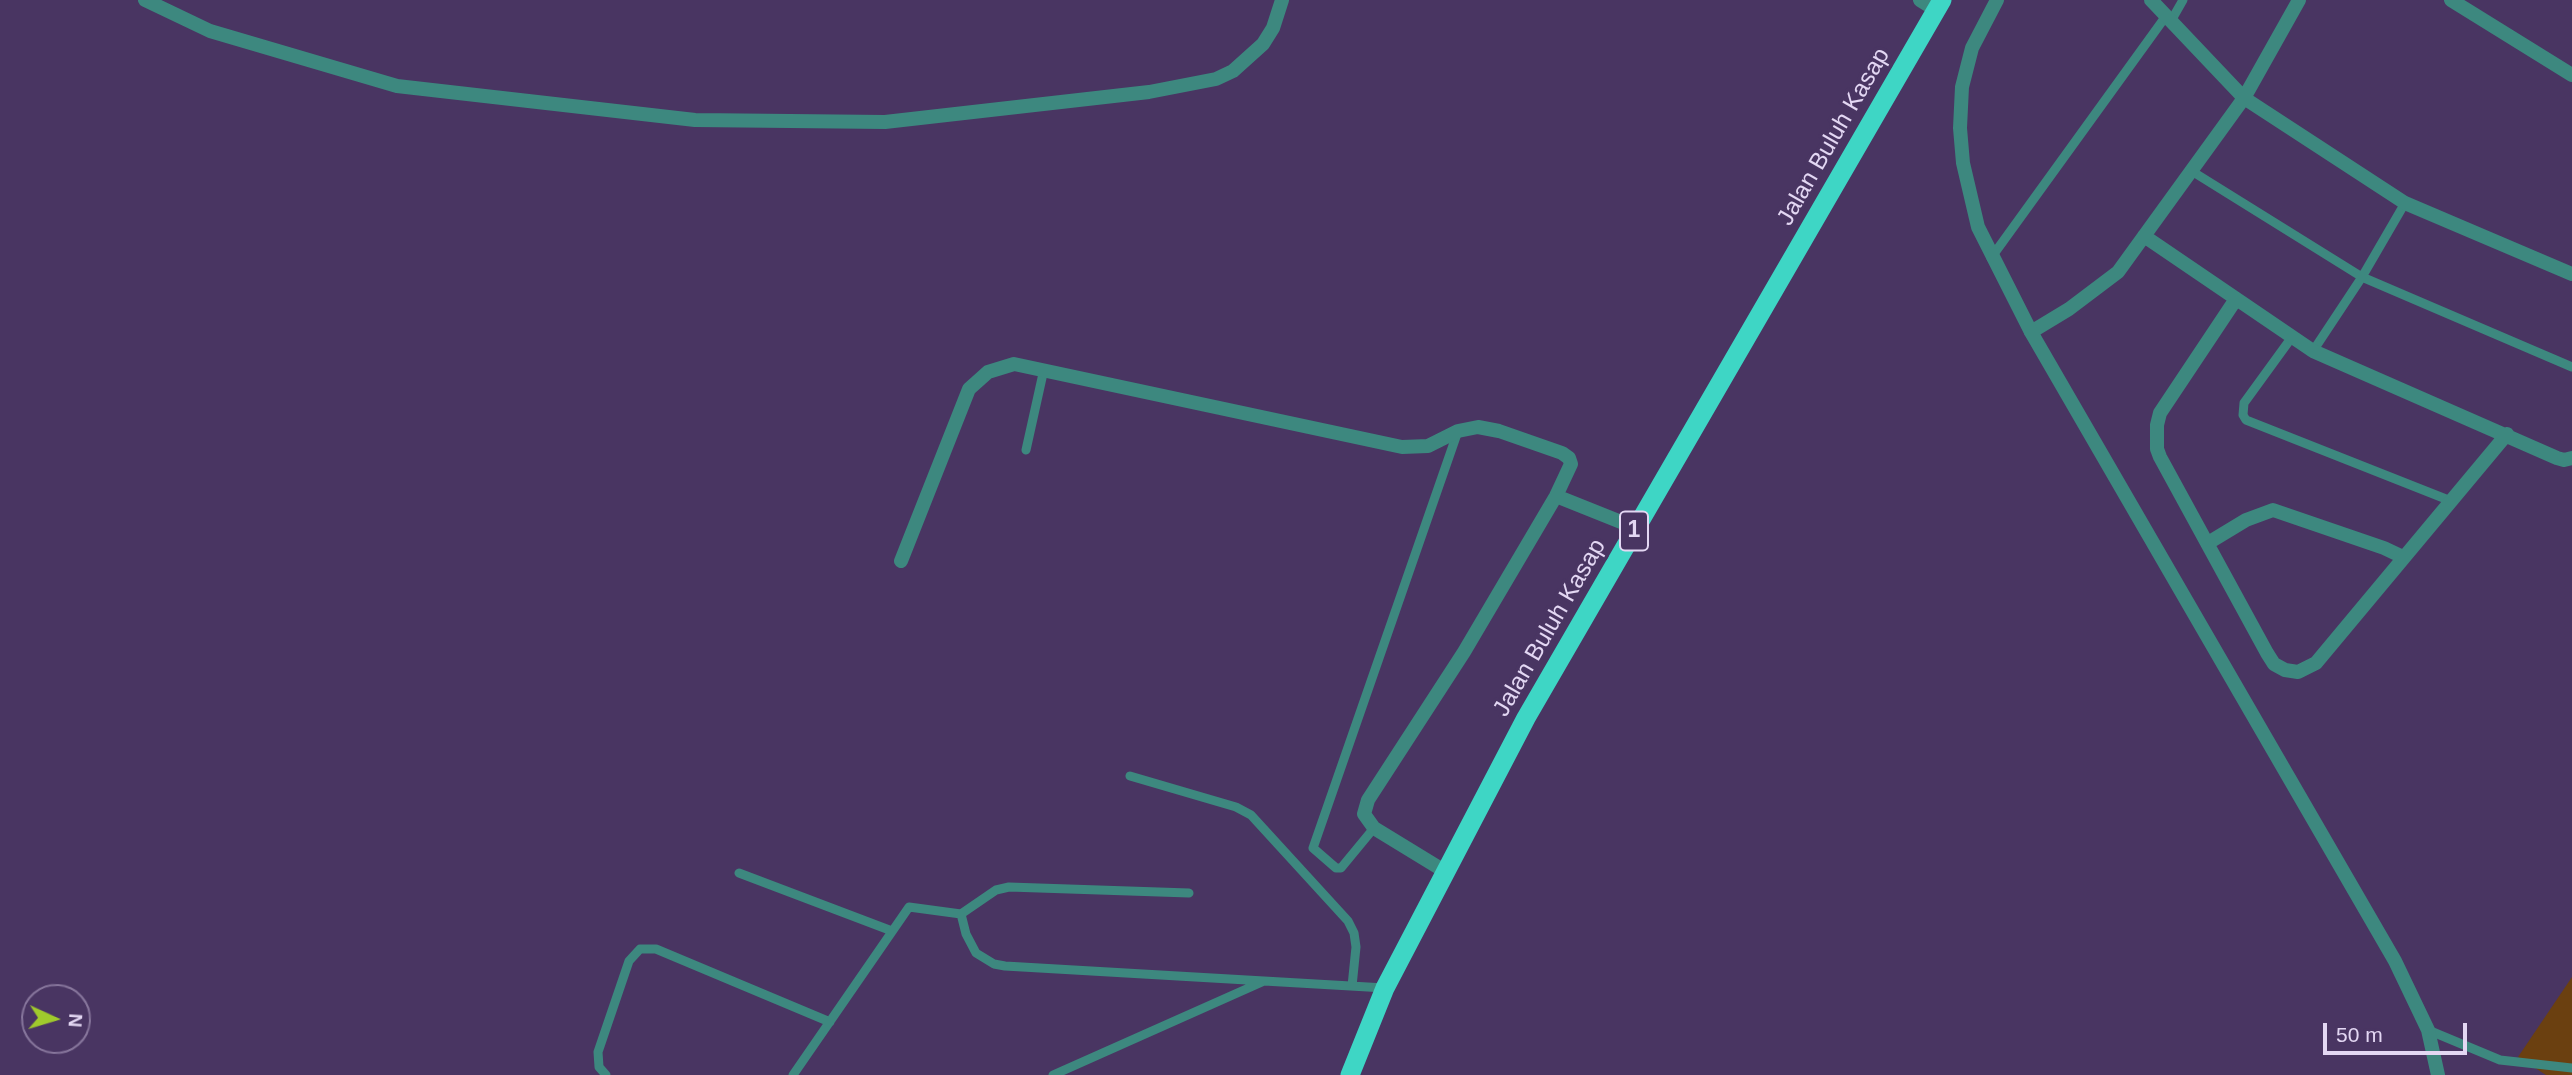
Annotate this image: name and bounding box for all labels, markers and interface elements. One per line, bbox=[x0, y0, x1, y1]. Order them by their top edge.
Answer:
street label: Jalan Buluh Kasap bbox=[1771, 43, 1897, 231]
road number: 1 bbox=[1620, 512, 1648, 551]
street label: Jalan Buluh Kasap bbox=[1487, 534, 1613, 722]
north arrow bbox=[21, 984, 91, 1054]
scale bar bbox=[2327, 1009, 2470, 1052]
text: N bbox=[64, 1013, 86, 1028]
text: 50 m bbox=[2336, 1023, 2383, 1046]

